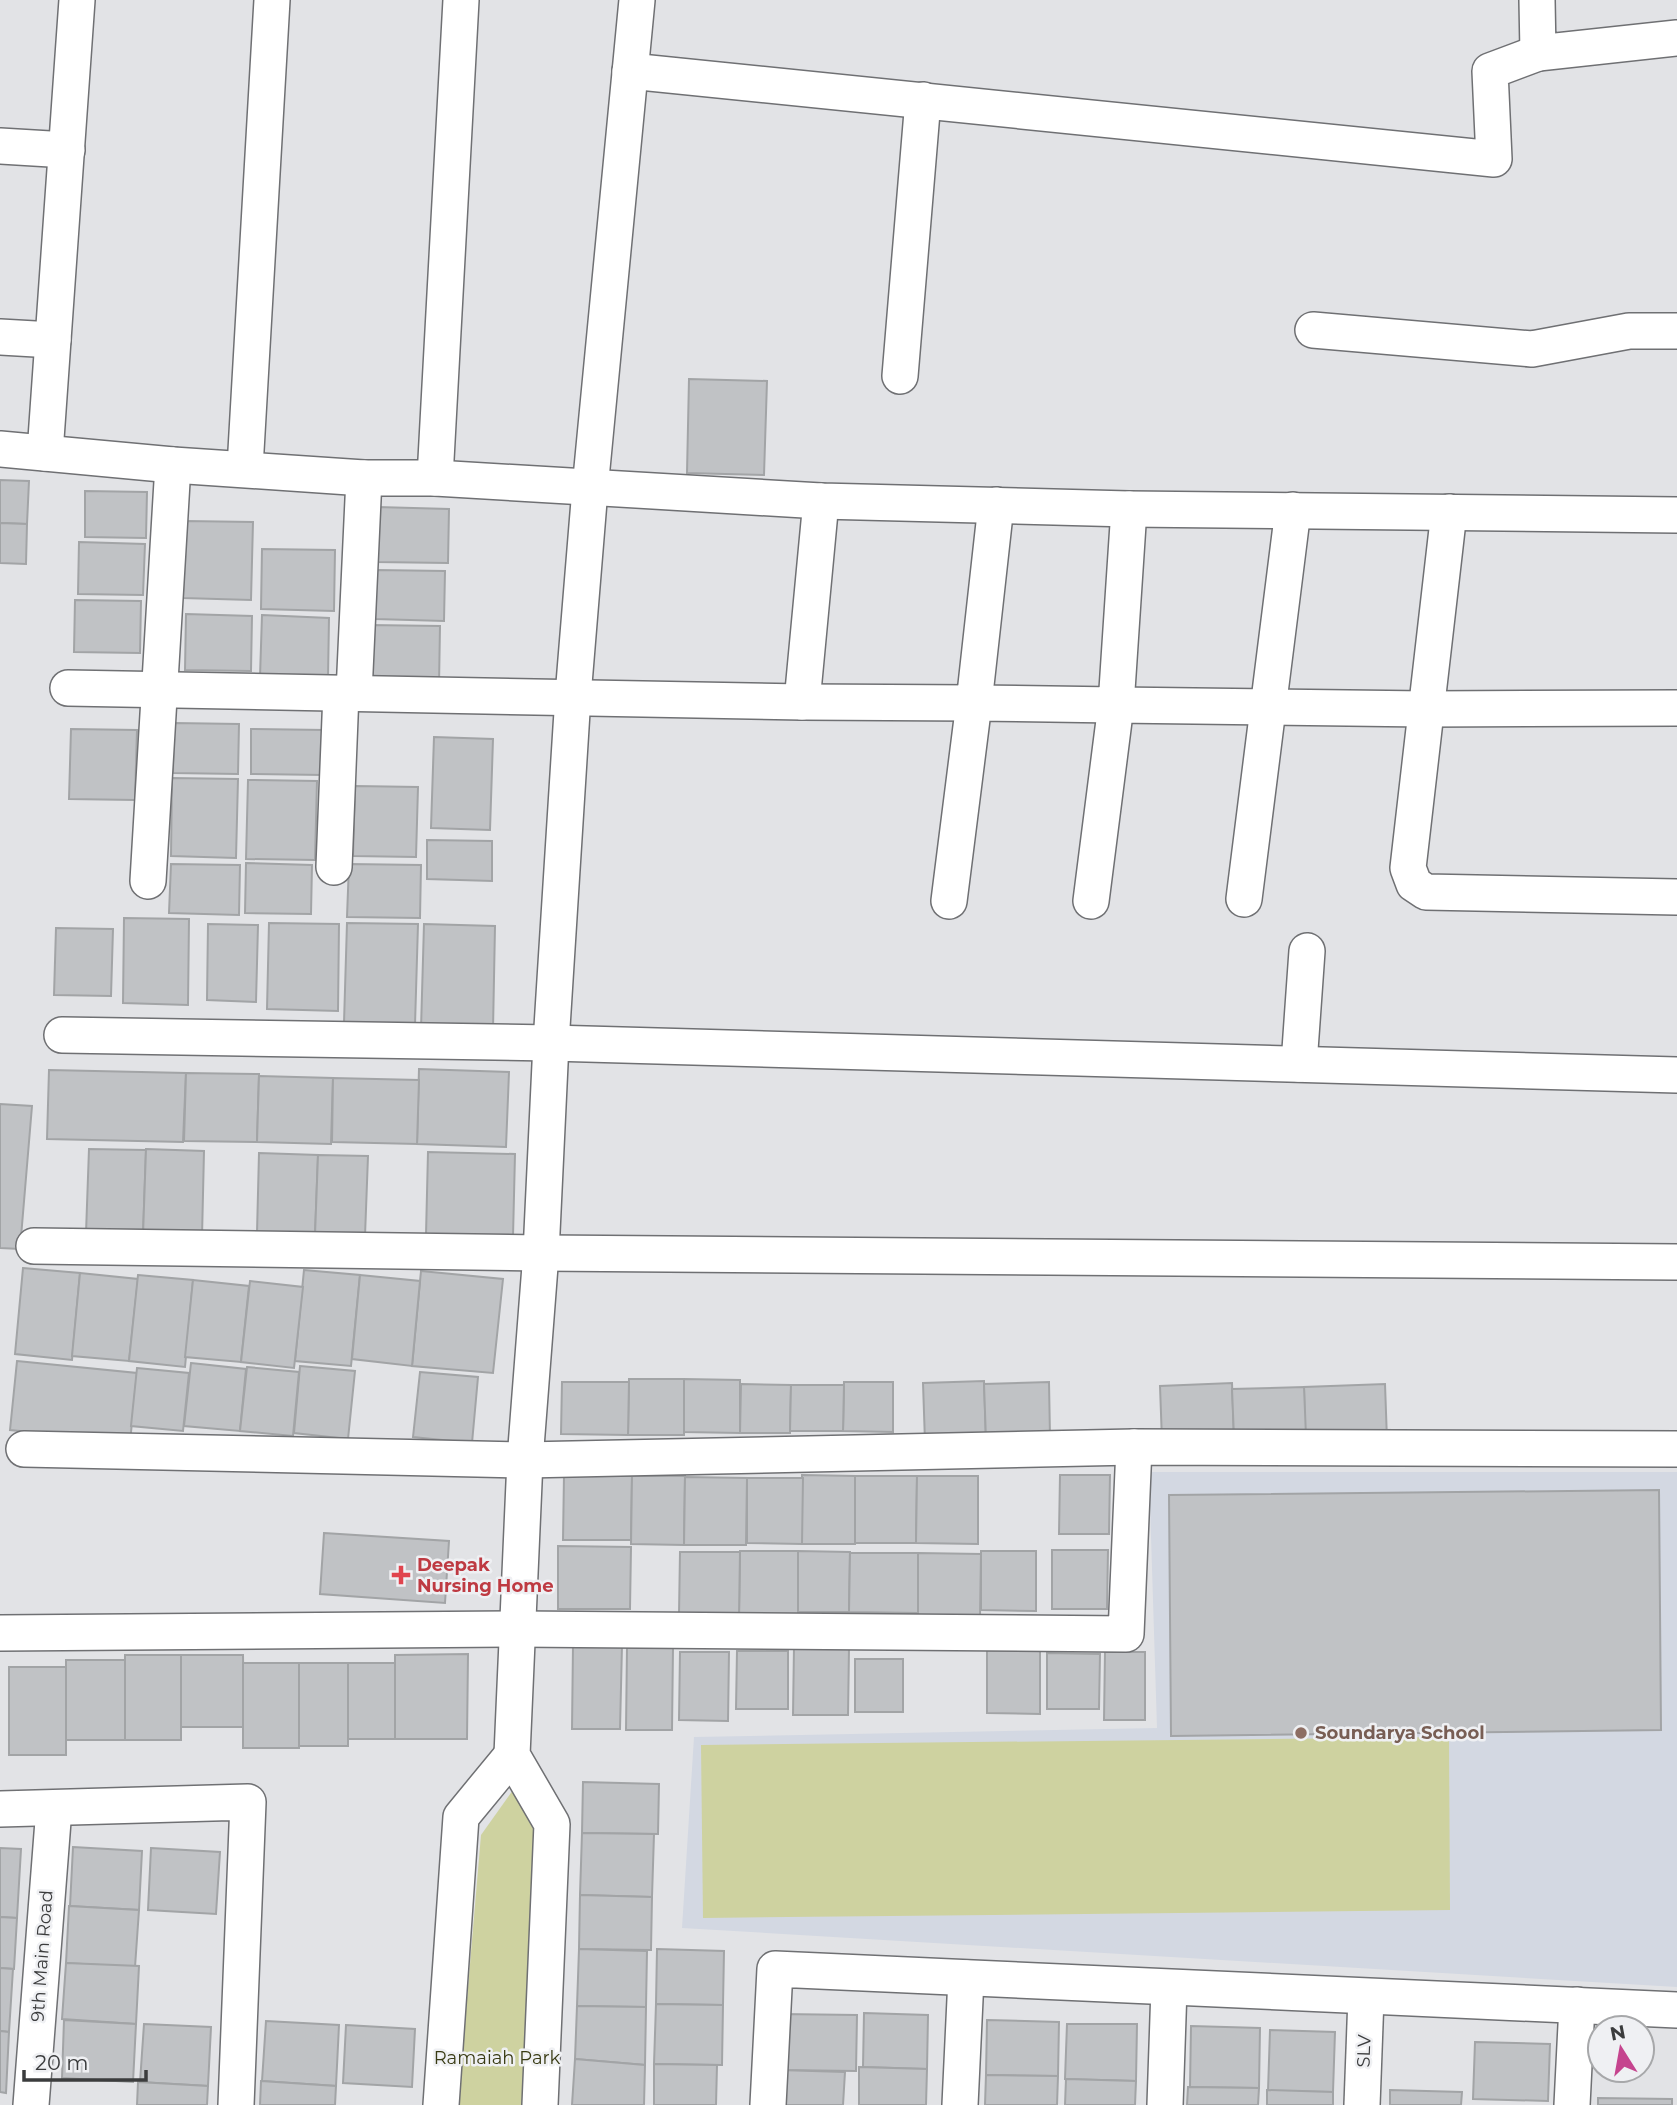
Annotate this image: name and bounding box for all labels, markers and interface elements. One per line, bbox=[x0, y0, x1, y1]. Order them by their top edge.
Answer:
place label: Deepak Nursing Home bbox=[417, 1554, 554, 1597]
marker: Deepak Nursing Home bbox=[391, 1565, 411, 1585]
place label: Soundarya School bbox=[1315, 1722, 1485, 1744]
marker: Soundarya School bbox=[1293, 1725, 1309, 1741]
street label: 9th Main Road bbox=[26, 1889, 58, 2023]
north arrow bbox=[1586, 2014, 1656, 2084]
text: N bbox=[1608, 2020, 1628, 2046]
street label: SLV bbox=[1352, 2034, 1376, 2068]
scale bar bbox=[24, 2038, 147, 2082]
park label: Ramaiah Park bbox=[434, 2047, 561, 2069]
text: 20 m bbox=[35, 2050, 89, 2075]

